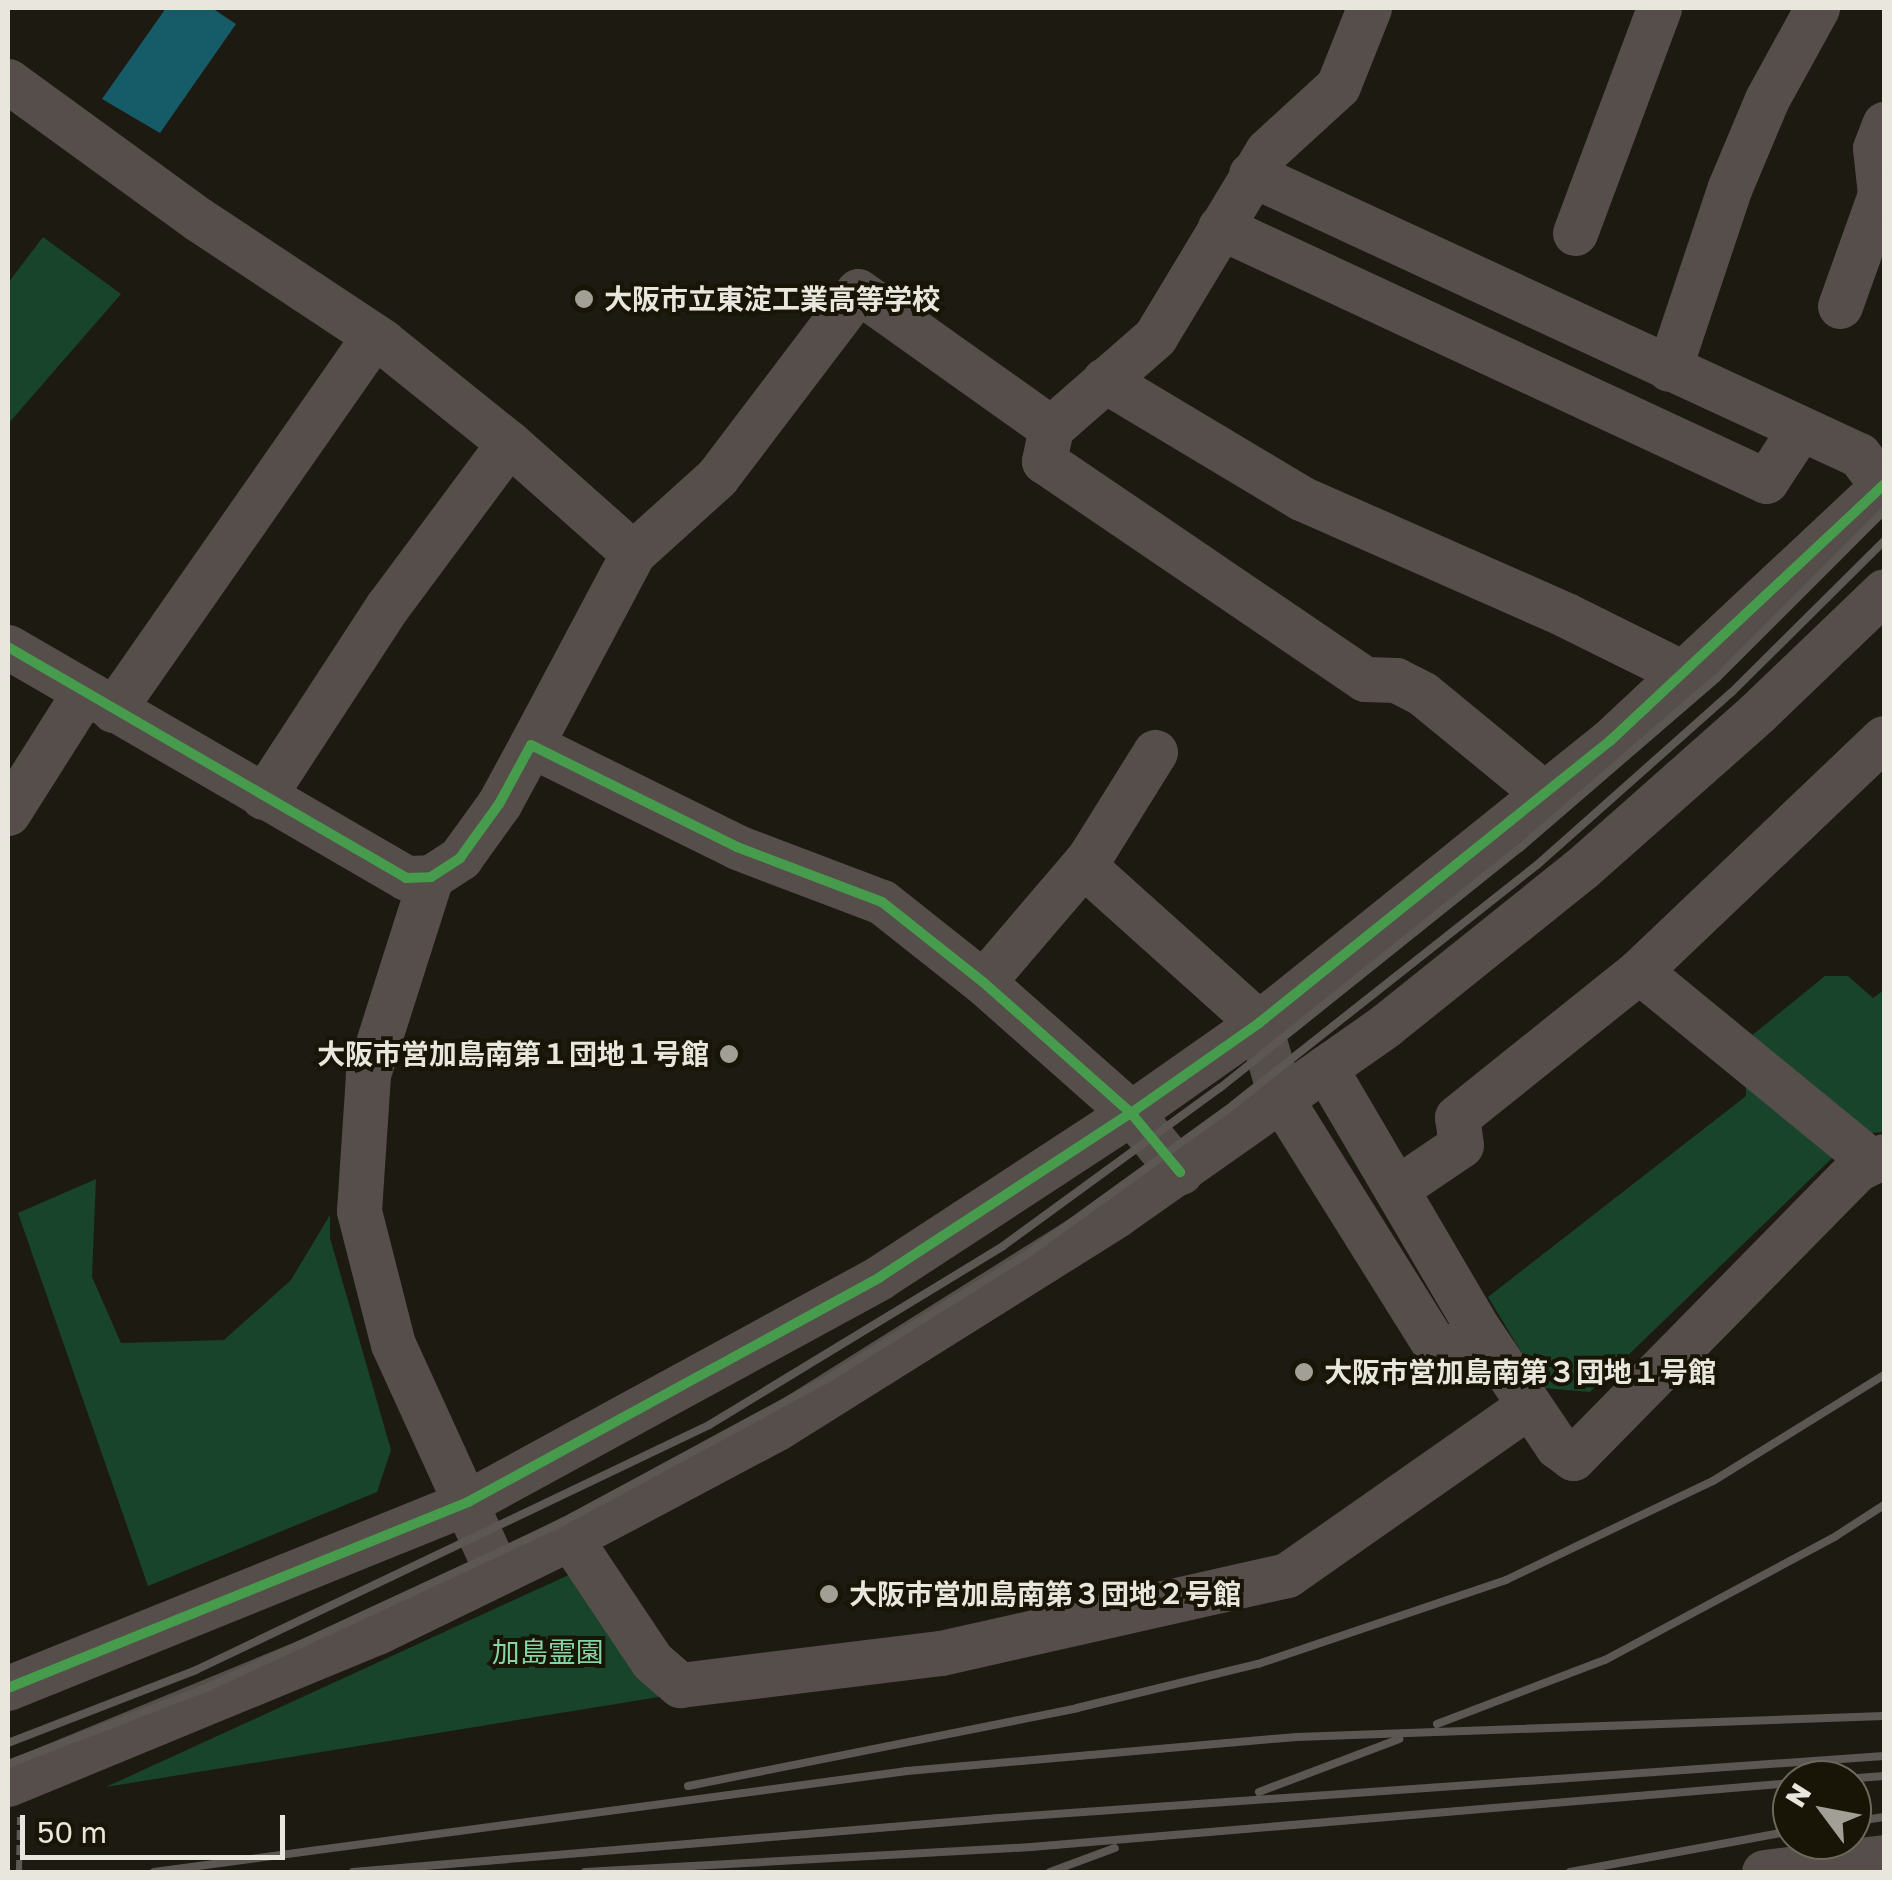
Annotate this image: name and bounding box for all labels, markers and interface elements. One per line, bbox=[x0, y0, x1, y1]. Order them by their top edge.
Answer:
place label: 大阪市立東淀工業高等学校 bbox=[604, 282, 940, 316]
marker: 大阪市立東淀工業高等学校 bbox=[573, 288, 595, 310]
place label: 大阪市営加島南第１団地１号館 bbox=[317, 1037, 709, 1071]
marker: 大阪市営加島南第１団地１号館 bbox=[718, 1043, 740, 1065]
place label: 大阪市営加島南第３団地１号館 bbox=[1324, 1355, 1716, 1389]
marker: 大阪市営加島南第３団地１号館 bbox=[1293, 1361, 1315, 1383]
place label: 大阪市営加島南第３団地２号館 bbox=[849, 1577, 1241, 1611]
marker: 大阪市営加島南第３団地２号館 bbox=[818, 1583, 840, 1605]
park label: 加島霊園 bbox=[492, 1635, 604, 1669]
north arrow bbox=[1772, 1760, 1872, 1860]
text: N bbox=[1778, 1777, 1817, 1813]
scale bar bbox=[25, 1795, 290, 1857]
text: 50 m bbox=[37, 1814, 107, 1850]

